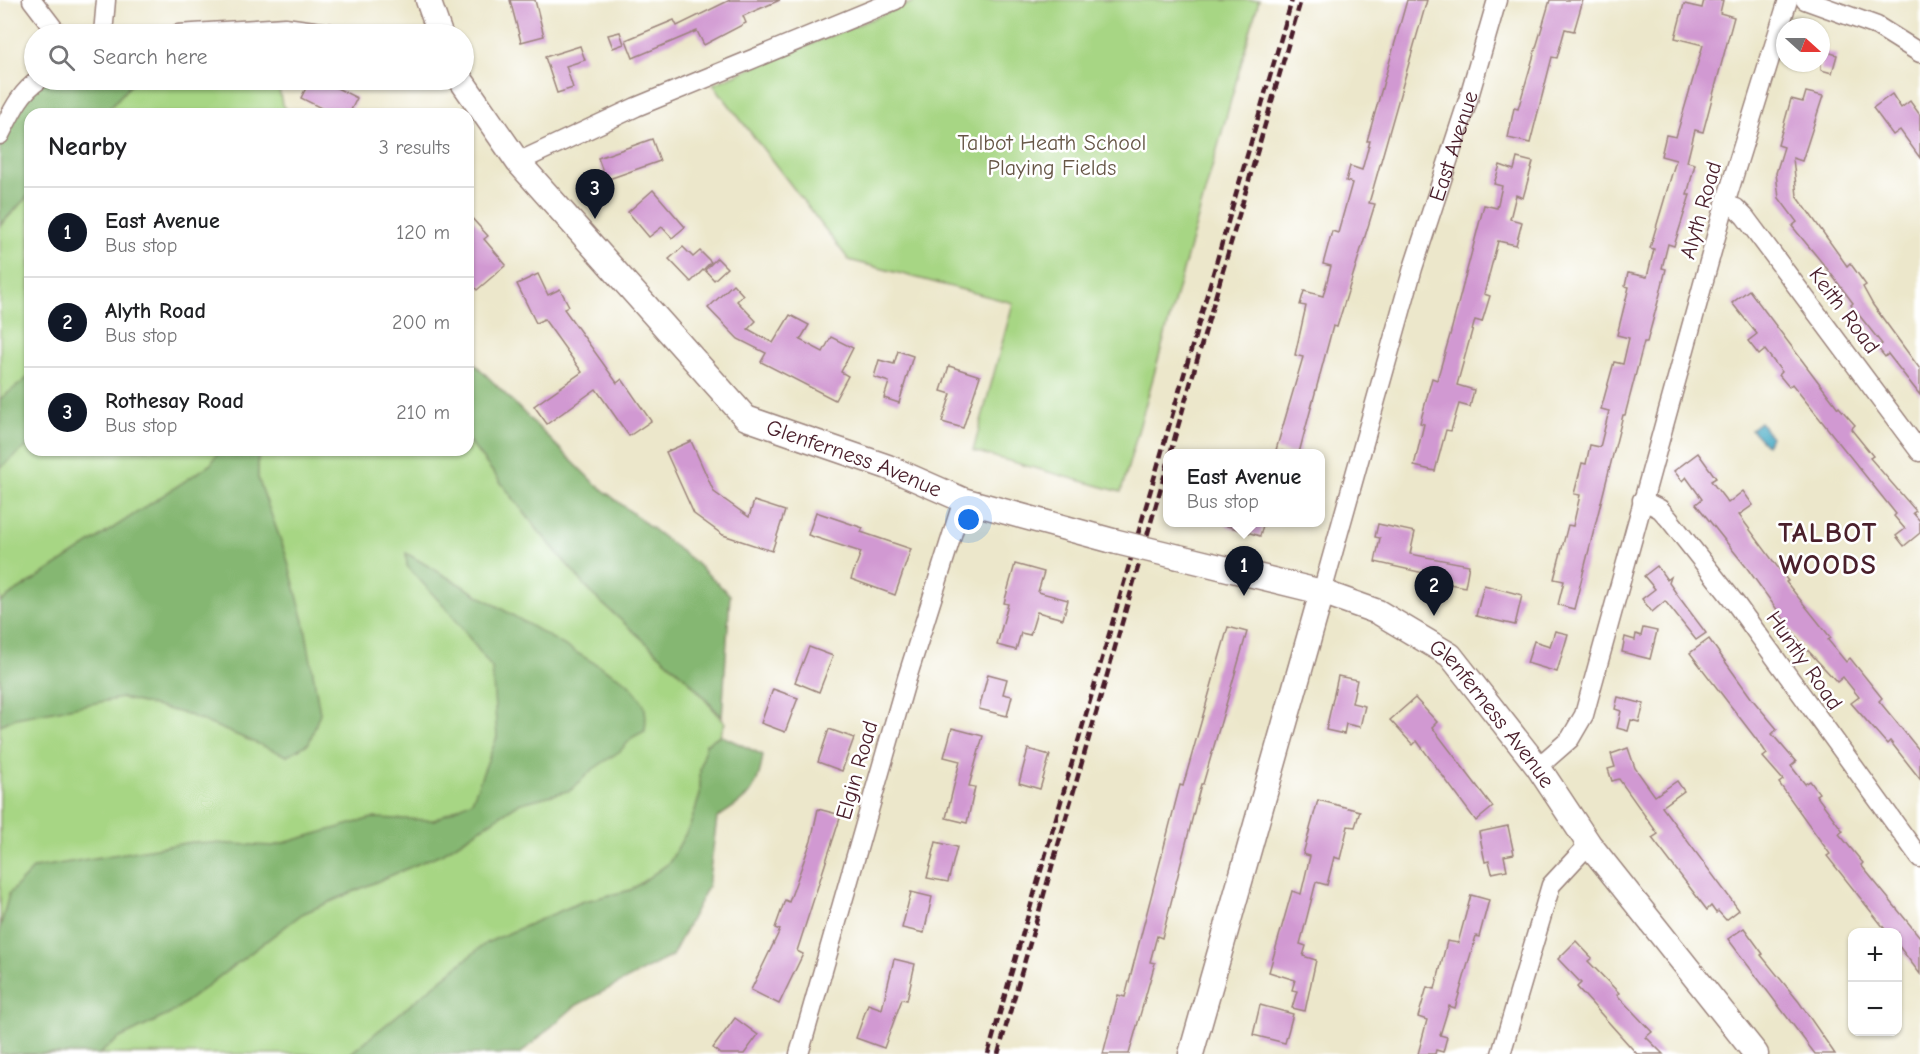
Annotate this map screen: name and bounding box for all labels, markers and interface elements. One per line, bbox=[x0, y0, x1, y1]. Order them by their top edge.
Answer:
north arrow bbox=[1776, 18, 1830, 72]
search box bbox=[24, 24, 474, 90]
icon: search bbox=[45, 41, 78, 74]
text: Search here bbox=[93, 44, 208, 70]
street label: East Avenue bbox=[1424, 88, 1484, 205]
park label: Talbot Heath School Playing Fields bbox=[958, 130, 1146, 181]
text: Nearby bbox=[48, 132, 127, 162]
text: 3 results bbox=[379, 136, 450, 159]
street label: Alyth Road bbox=[1675, 158, 1727, 262]
pin: 3 bbox=[576, 170, 614, 219]
text: East Avenue bbox=[105, 208, 220, 234]
text: 1 bbox=[64, 221, 71, 244]
text: 120 m bbox=[396, 221, 450, 244]
text: Bus stop bbox=[105, 234, 177, 257]
street label: Keith Road bbox=[1803, 262, 1885, 359]
text: Alyth Road bbox=[105, 298, 206, 324]
text: 2 bbox=[63, 311, 72, 334]
text: 200 m bbox=[392, 311, 450, 334]
text: Bus stop bbox=[105, 324, 177, 347]
text: Rothesay Road bbox=[105, 388, 244, 414]
text: 3 bbox=[63, 401, 72, 424]
text: 210 m bbox=[396, 401, 450, 424]
text: Bus stop bbox=[105, 414, 177, 437]
street label: Glenferness Avenue bbox=[763, 414, 946, 503]
popup bbox=[1163, 449, 1325, 527]
text: East Avenue bbox=[1187, 464, 1301, 490]
text: Bus stop bbox=[1187, 490, 1259, 513]
your location bbox=[954, 505, 983, 534]
district label: TALBOT WOODS bbox=[1778, 517, 1878, 581]
pin: 1 bbox=[1224, 546, 1264, 596]
pin: 2 bbox=[1414, 566, 1454, 616]
street label: Huntly Road bbox=[1761, 606, 1848, 715]
street label: Glenferness Avenue bbox=[1425, 634, 1560, 793]
street label: Elgin Road bbox=[830, 718, 883, 823]
map controls bbox=[1848, 928, 1902, 1036]
button: + bbox=[1848, 928, 1902, 982]
button: − bbox=[1848, 982, 1902, 1036]

